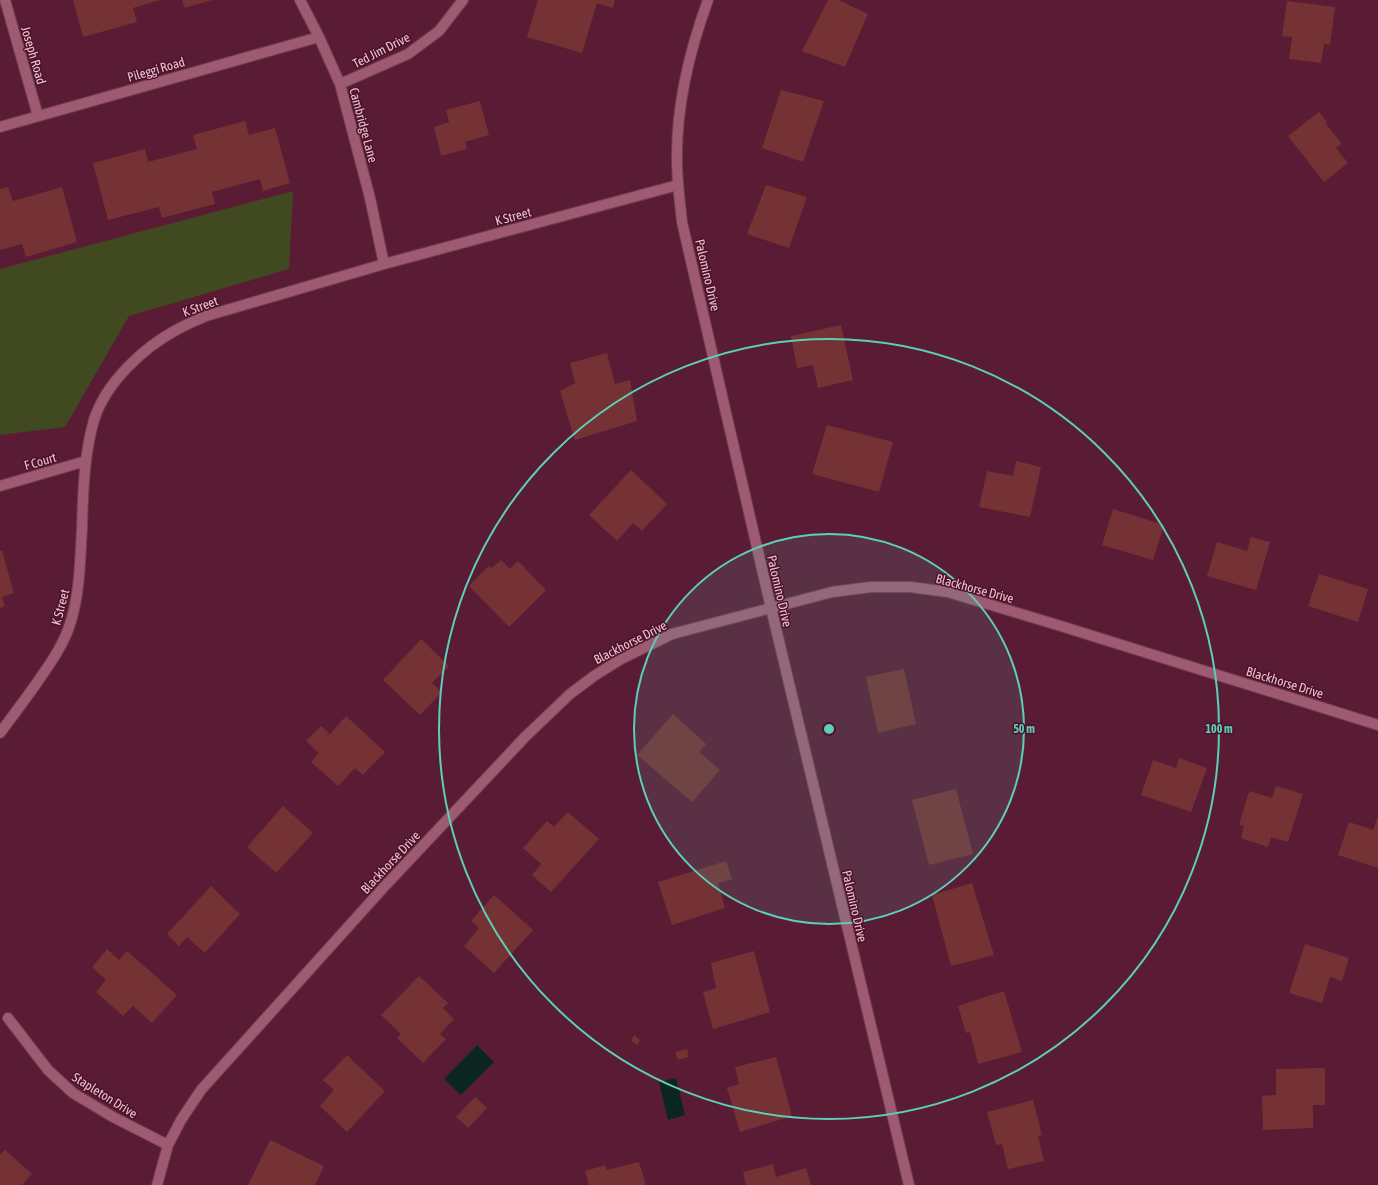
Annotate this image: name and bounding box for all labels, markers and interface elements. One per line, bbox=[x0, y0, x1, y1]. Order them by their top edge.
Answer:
street label: Joseph Road bbox=[18, 24, 49, 86]
street label: Ted Jim Drive bbox=[350, 30, 412, 71]
street label: Pileggi Road bbox=[126, 54, 186, 85]
street label: Cambridge Lane bbox=[346, 86, 381, 164]
street label: K Street bbox=[493, 204, 533, 228]
street label: Palomino Drive bbox=[692, 238, 723, 313]
street label: K Street bbox=[180, 293, 220, 320]
street label: F Court bbox=[22, 450, 58, 473]
street label: Palomino Drive bbox=[764, 554, 795, 629]
street label: Blackhorse Drive bbox=[934, 571, 1016, 606]
street label: K Street bbox=[48, 587, 73, 627]
street label: Blackhorse Drive bbox=[591, 618, 669, 667]
street label: Blackhorse Drive bbox=[1244, 664, 1325, 701]
centre of rings bbox=[822, 722, 836, 736]
text: 50 m bbox=[1013, 722, 1035, 736]
text: 100 m bbox=[1205, 722, 1233, 736]
street label: Blackhorse Drive bbox=[358, 828, 423, 897]
street label: Palomino Drive bbox=[839, 869, 870, 944]
street label: Stapleton Drive bbox=[70, 1070, 140, 1121]

